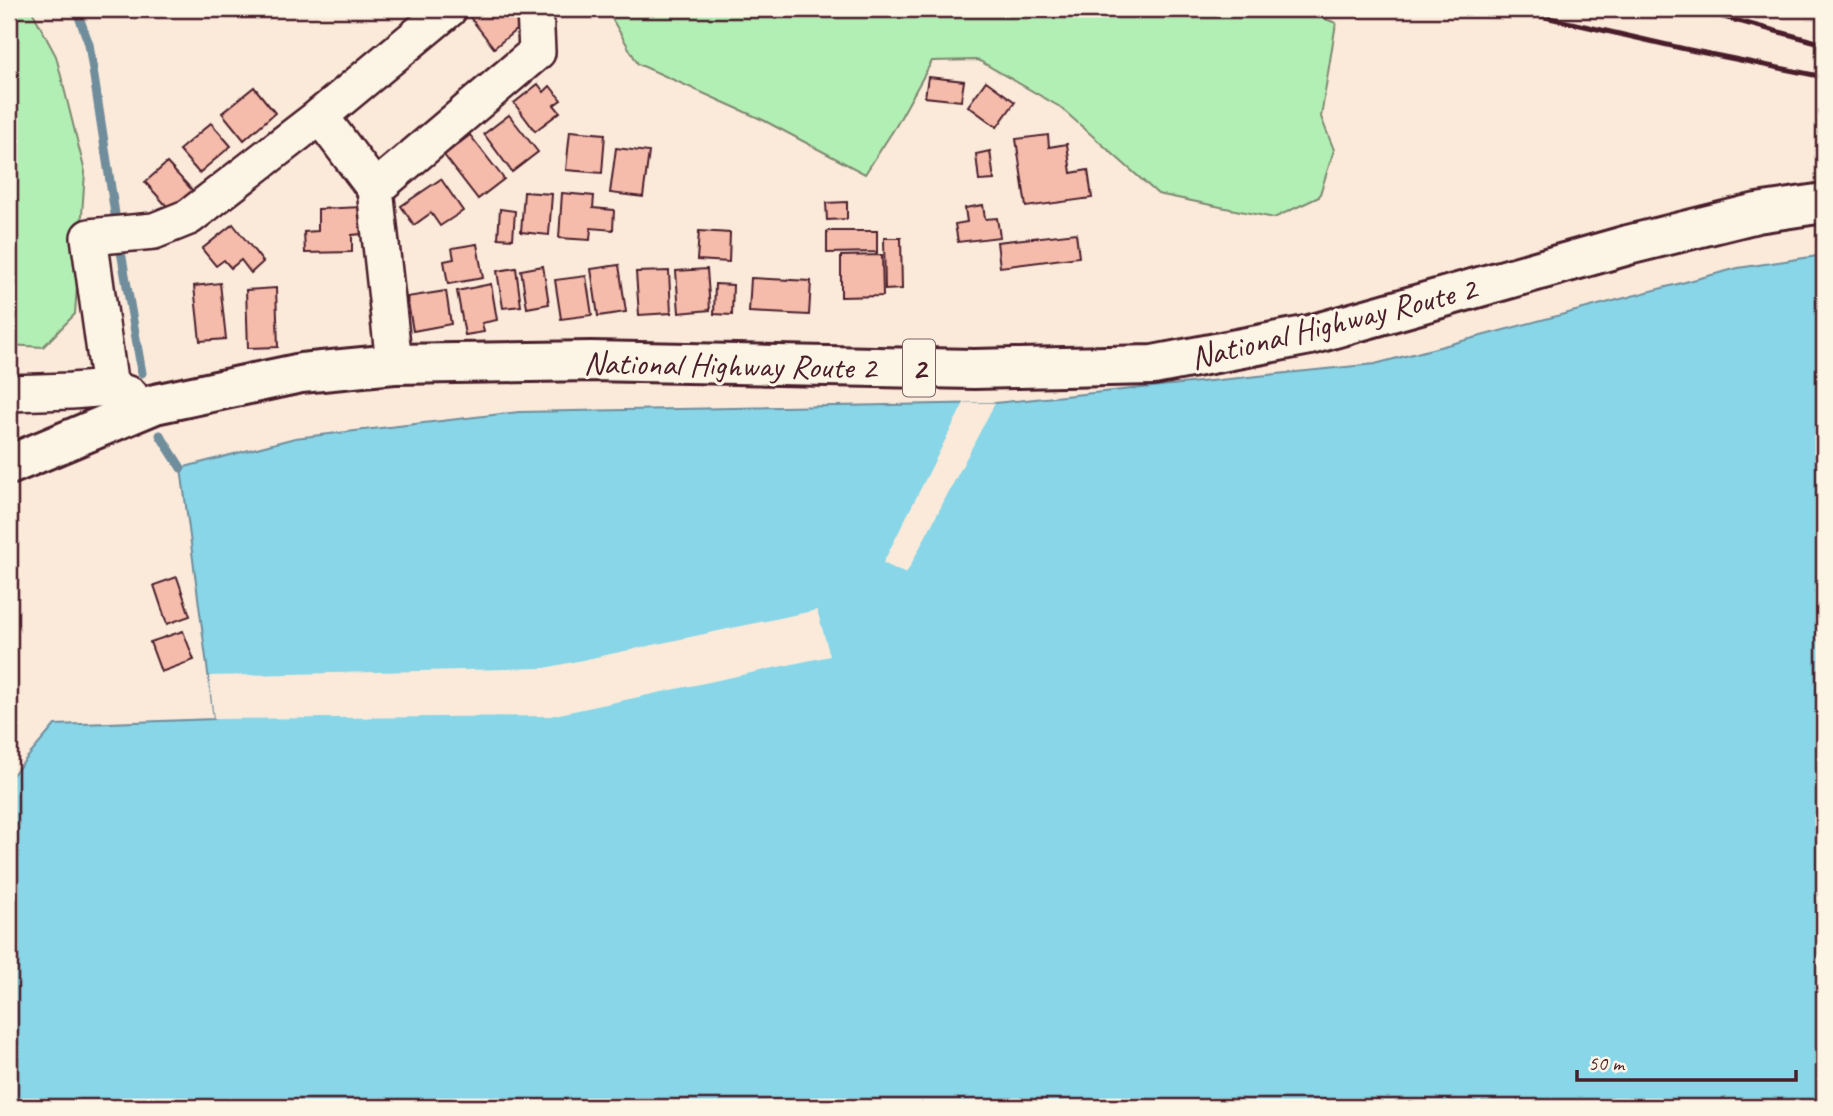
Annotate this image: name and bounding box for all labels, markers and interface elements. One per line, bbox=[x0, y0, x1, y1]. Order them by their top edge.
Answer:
street label: National Highway Route 2 bbox=[1186, 266, 1483, 379]
road number: 2 bbox=[903, 340, 935, 396]
street label: National Highway Route 2 bbox=[583, 341, 880, 389]
scale bar bbox=[1577, 1039, 1796, 1083]
text: 50 m bbox=[1588, 1050, 1626, 1076]

